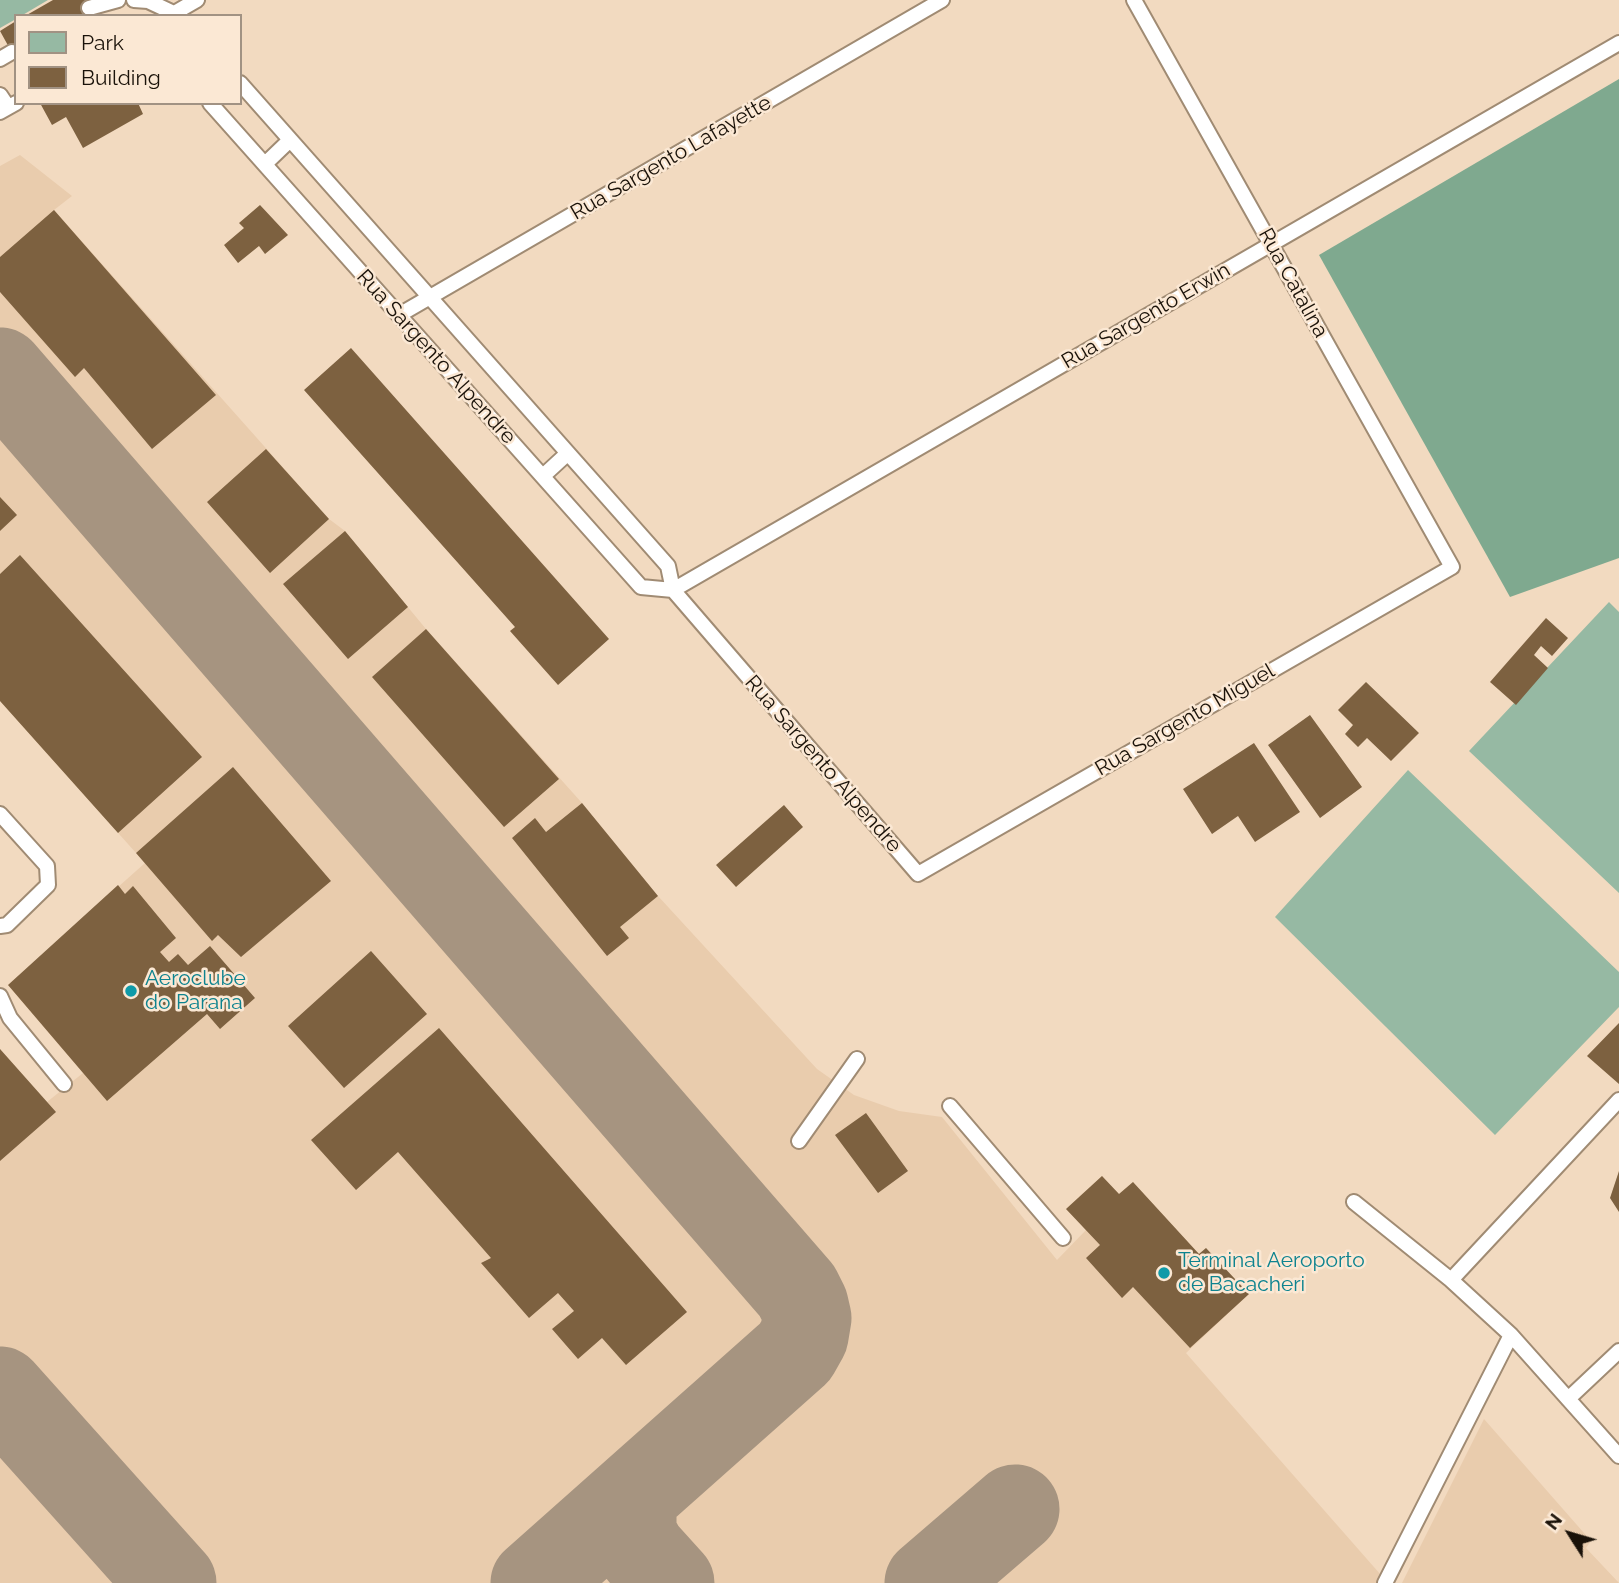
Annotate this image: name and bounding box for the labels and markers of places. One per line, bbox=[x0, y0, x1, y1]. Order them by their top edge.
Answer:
place label: Aeroclube do Parana bbox=[145, 966, 246, 1016]
marker: Aeroclube do Parana bbox=[123, 983, 139, 999]
place label: Terminal Aeroporto de Bacacheri bbox=[1178, 1248, 1365, 1298]
marker: Terminal Aeroporto de Bacacheri bbox=[1156, 1265, 1172, 1281]

